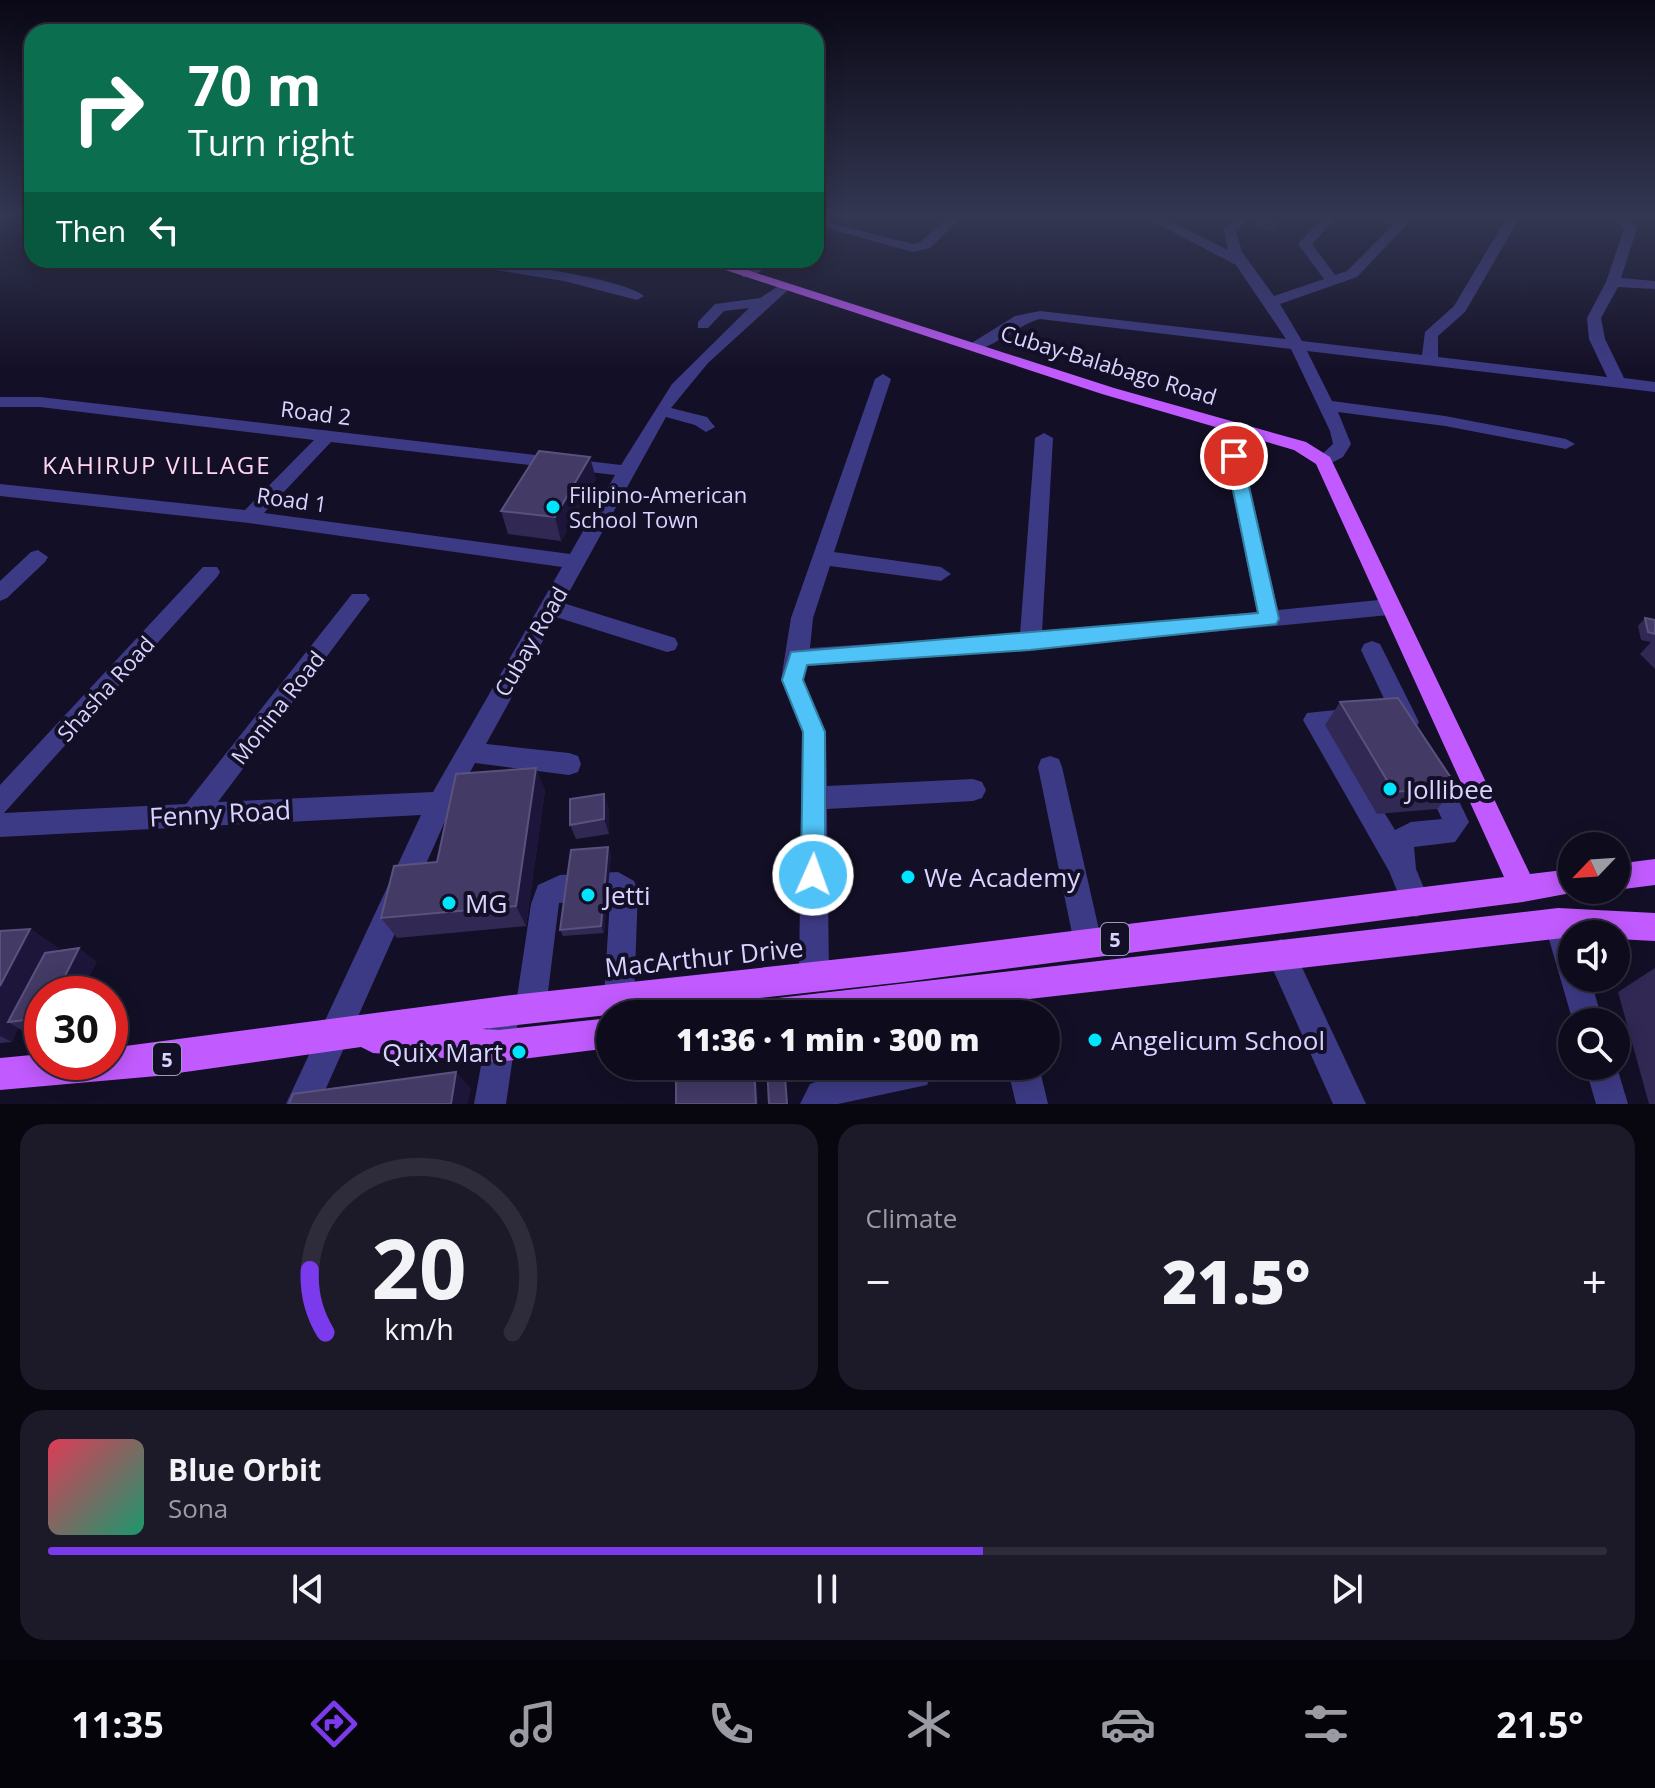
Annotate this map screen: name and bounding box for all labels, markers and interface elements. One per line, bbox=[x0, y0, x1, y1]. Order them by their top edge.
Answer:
text: 70 m bbox=[188, 46, 322, 122]
icon: right bbox=[56, 56, 160, 160]
text: Turn right bbox=[188, 118, 354, 167]
icon: left bbox=[142, 208, 186, 252]
text: Then bbox=[56, 210, 126, 251]
street label: Cubay-Balabago Road bbox=[997, 317, 1221, 411]
street label: Road 2 bbox=[279, 393, 353, 431]
pin bbox=[1200, 422, 1268, 490]
icon: arrive bbox=[1212, 434, 1256, 478]
district label: KAHIRUP VILLAGE bbox=[42, 448, 272, 481]
street label: Road 1 bbox=[255, 479, 329, 519]
place label: Filipino-American School Town bbox=[569, 479, 747, 534]
marker: Filipino-American School Town bbox=[544, 498, 562, 516]
street label: Cubay Road bbox=[486, 581, 574, 701]
street label: Shasha Road bbox=[50, 629, 160, 747]
street label: Monina Road bbox=[223, 644, 331, 770]
place label: Jollibee bbox=[1403, 771, 1493, 807]
marker: Jollibee bbox=[1381, 780, 1399, 798]
street label: Fenny Road bbox=[148, 791, 292, 835]
north arrow bbox=[1558, 832, 1630, 904]
map controls bbox=[1558, 832, 1630, 1080]
position arrow bbox=[771, 833, 855, 917]
place label: We Academy bbox=[924, 859, 1081, 895]
marker: We Academy bbox=[899, 868, 917, 886]
place label: Jetti bbox=[601, 877, 651, 913]
place label: MG bbox=[465, 885, 507, 921]
marker: Jetti bbox=[579, 886, 597, 904]
marker: MG bbox=[440, 894, 458, 912]
button: sound bbox=[1558, 920, 1630, 992]
road number: 5 bbox=[1101, 923, 1129, 955]
street label: MacArthur Drive bbox=[603, 929, 805, 985]
speed limit sign: 30 bbox=[24, 976, 128, 1080]
button: search bbox=[1558, 1008, 1630, 1080]
text: 11:36 · 1 min · 300 m bbox=[676, 1019, 980, 1060]
place label: Angelicum School bbox=[1111, 1022, 1325, 1058]
marker: Angelicum School bbox=[1086, 1031, 1104, 1049]
place label: Quix Mart bbox=[382, 1034, 503, 1070]
road number: 5 bbox=[153, 1043, 181, 1075]
marker: Quix Mart bbox=[510, 1043, 528, 1061]
text: Climate bbox=[866, 1200, 957, 1236]
text: 20 bbox=[371, 1210, 466, 1323]
text: 21.5° bbox=[1162, 1240, 1310, 1322]
text: − bbox=[866, 1251, 891, 1311]
text: + bbox=[1582, 1251, 1607, 1311]
text: km/h bbox=[384, 1309, 453, 1348]
text: Blue Orbit bbox=[168, 1449, 321, 1490]
text: Sona bbox=[168, 1490, 228, 1526]
icon: previous bbox=[286, 1567, 330, 1611]
icon: pause bbox=[805, 1567, 849, 1611]
icon: next bbox=[1325, 1567, 1369, 1611]
icon: directions bbox=[306, 1696, 362, 1752]
icon: music bbox=[505, 1696, 561, 1752]
icon: phone bbox=[703, 1696, 759, 1752]
icon: climate bbox=[901, 1696, 957, 1752]
icon: car bbox=[1100, 1696, 1156, 1752]
icon: filters bbox=[1298, 1696, 1354, 1752]
text: 11:35 bbox=[71, 1700, 164, 1749]
text: 21.5° bbox=[1496, 1700, 1584, 1749]

